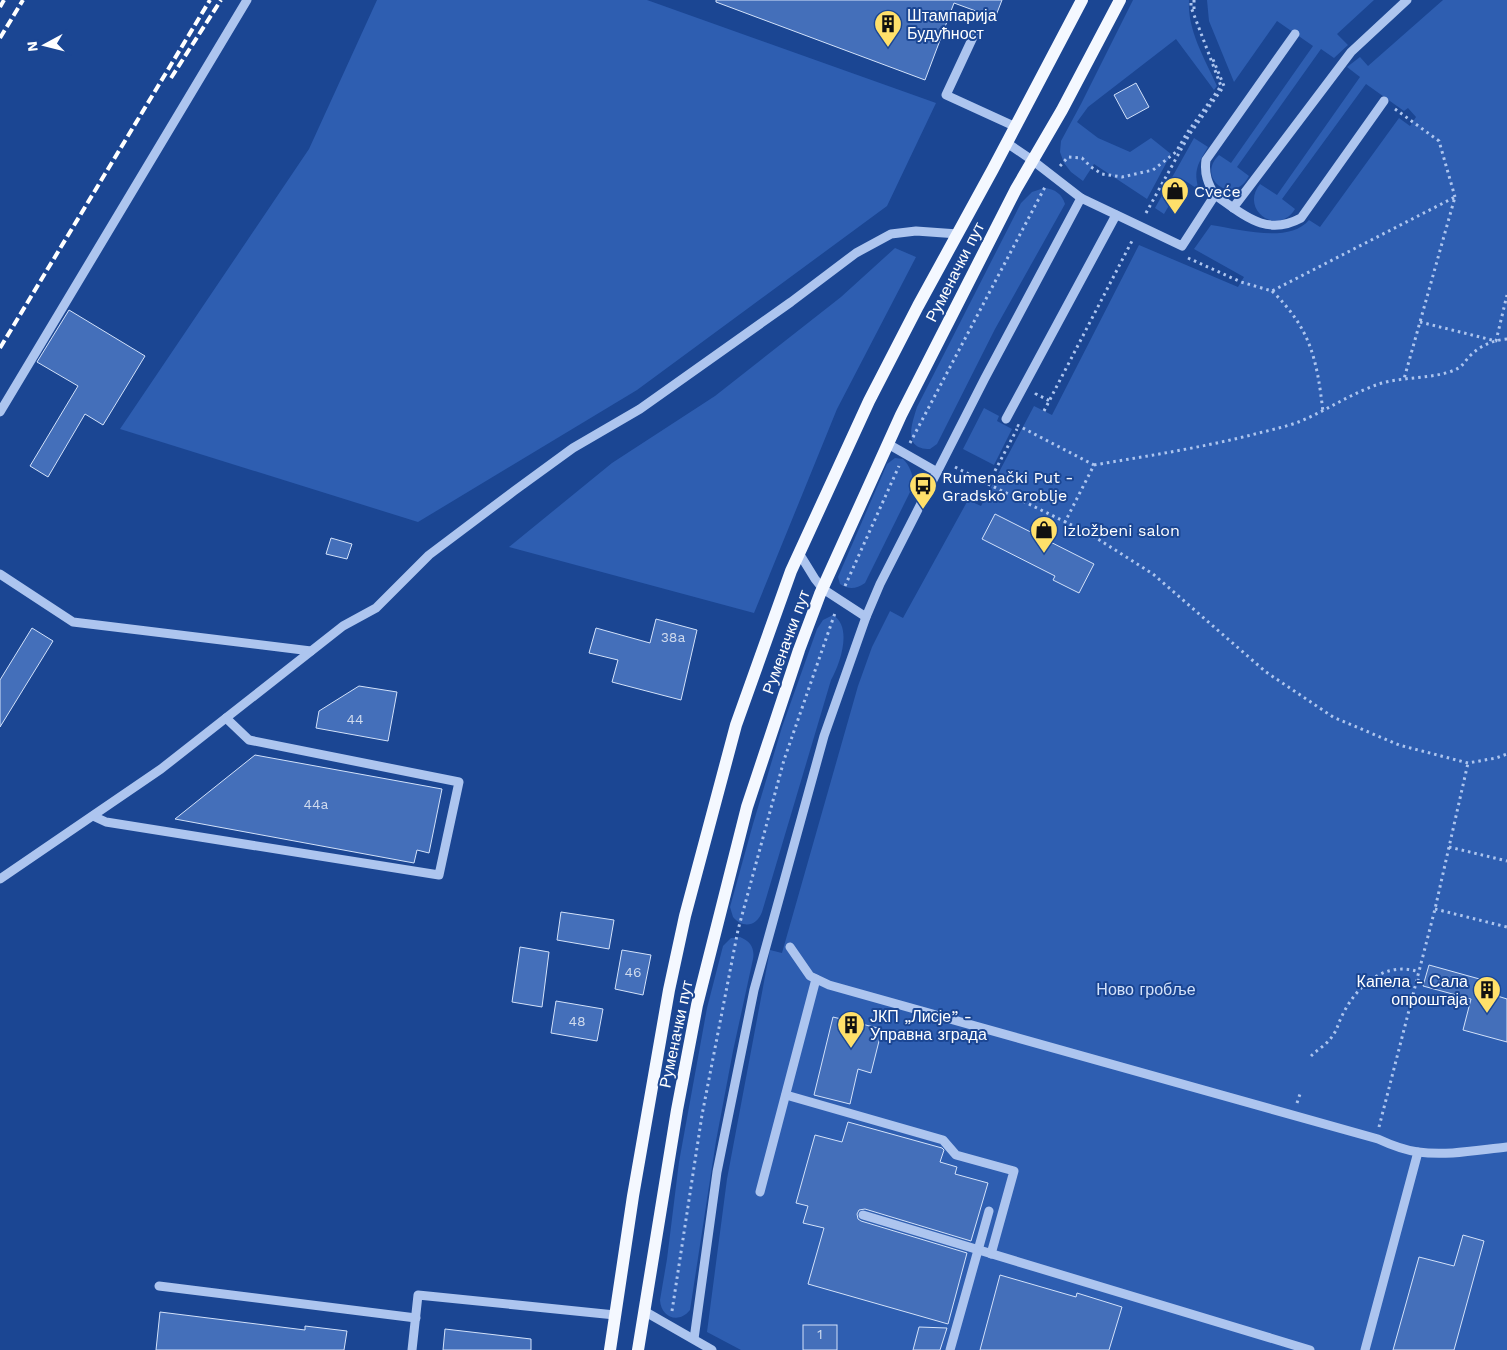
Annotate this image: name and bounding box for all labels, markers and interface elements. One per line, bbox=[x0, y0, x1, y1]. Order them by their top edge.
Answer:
place label: Штампарија Будућност bbox=[907, 6, 997, 43]
building icon: Штампарија Будућност bbox=[873, 9, 903, 48]
north arrow bbox=[20, 20, 70, 70]
text: N bbox=[24, 40, 41, 53]
shop icon: Cveće bbox=[1160, 176, 1190, 215]
place label: Cveće bbox=[1194, 182, 1241, 201]
street label: Руменачки пут bbox=[922, 218, 989, 325]
place label: Rumenački Put - Gradsko Groblje bbox=[942, 468, 1073, 505]
bus stop icon: Rumenački Put - Gradsko Groblje bbox=[908, 471, 938, 510]
shop icon: Izložbeni salon bbox=[1029, 515, 1059, 554]
place label: Izložbeni salon bbox=[1063, 521, 1180, 540]
street label: Руменачки пут bbox=[758, 587, 814, 697]
house number: 38a bbox=[661, 629, 685, 645]
house number: 44 bbox=[346, 711, 364, 727]
house number: 44a bbox=[303, 796, 329, 812]
house number: 46 bbox=[624, 964, 642, 980]
place label: Капела - Сала опроштаја bbox=[1357, 972, 1468, 1009]
building icon: Капела - Сала опроштаја bbox=[1472, 975, 1502, 1014]
street label: Руменачки пут bbox=[655, 978, 697, 1090]
park label: Ново гробље bbox=[1096, 980, 1196, 999]
place label: ЈКП „Лисје” - Управна зграда bbox=[870, 1007, 987, 1044]
building icon: ЈКП „Лисје” - Управна зграда bbox=[836, 1010, 866, 1049]
house number: 48 bbox=[568, 1013, 586, 1029]
house number: 1 bbox=[817, 1326, 823, 1342]

